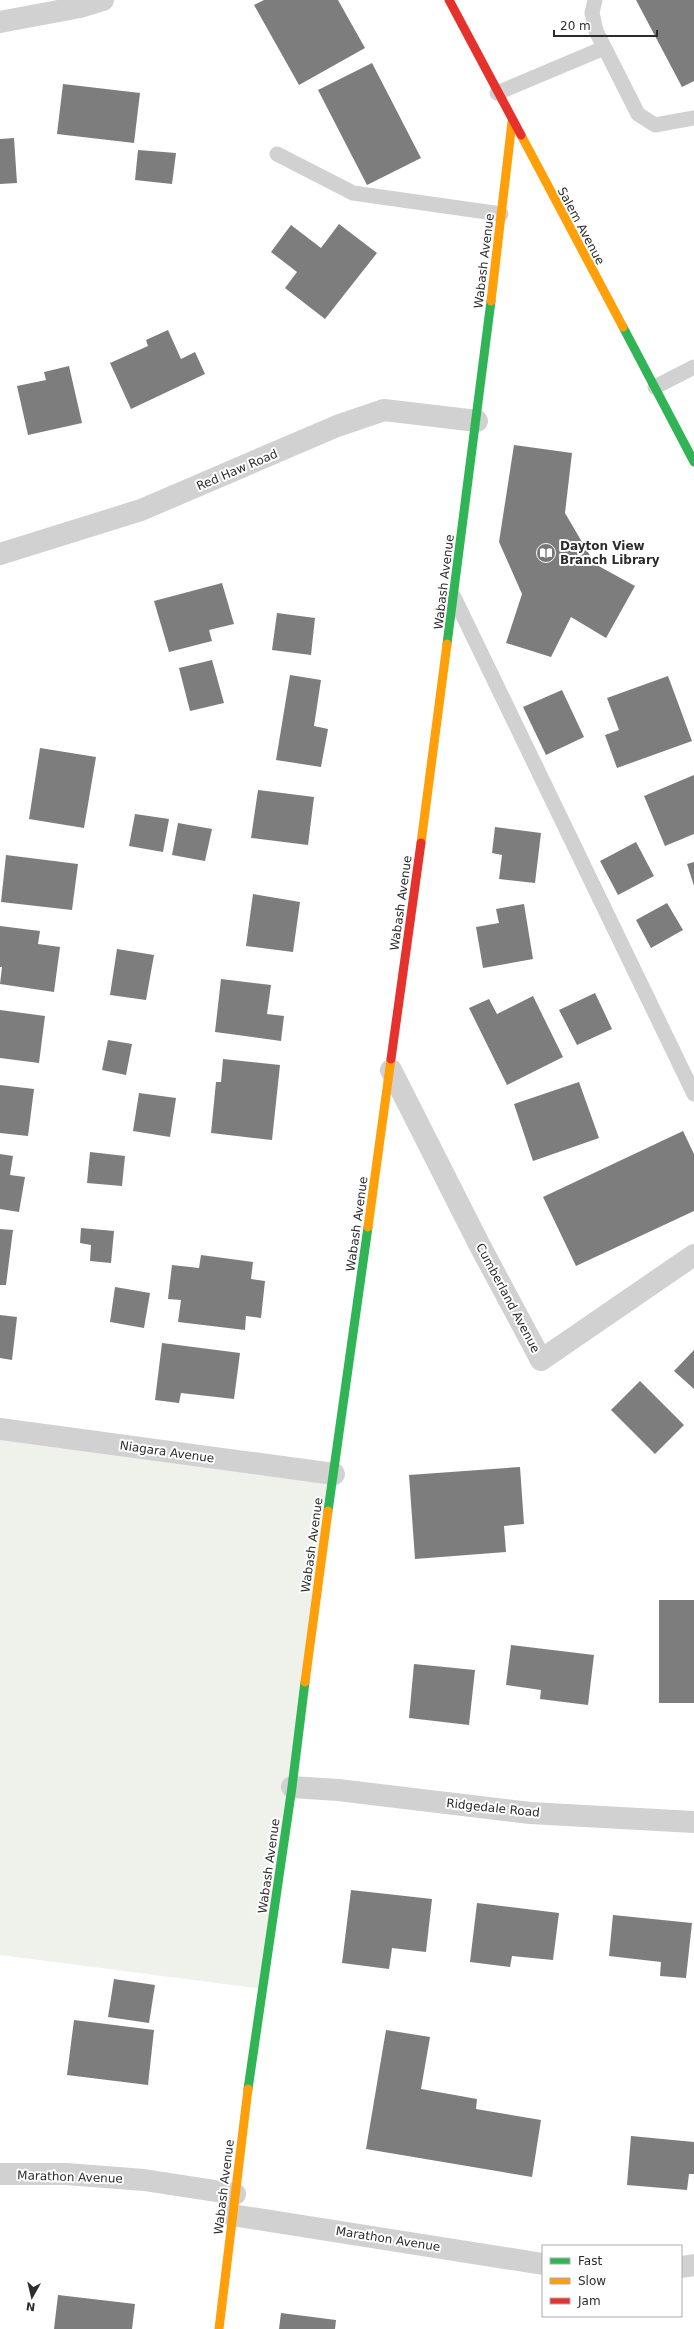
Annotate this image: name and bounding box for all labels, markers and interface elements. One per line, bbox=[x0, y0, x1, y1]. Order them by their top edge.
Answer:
scale bar bbox=[554, 12, 657, 38]
text: 20 m bbox=[560, 19, 591, 33]
street label: Salem Avenue bbox=[555, 185, 607, 267]
street label: Wabash Avenue bbox=[471, 213, 497, 309]
street label: Red Haw Road bbox=[194, 447, 280, 493]
street label: Wabash Avenue bbox=[431, 534, 457, 630]
place label: Dayton View Branch Library bbox=[560, 539, 660, 567]
library icon: Dayton View Branch Library bbox=[535, 542, 557, 564]
street label: Wabash Avenue bbox=[387, 855, 415, 951]
street label: Wabash Avenue bbox=[343, 1176, 371, 1272]
street label: Cumberland Avenue bbox=[473, 1241, 543, 1355]
street label: Niagara Avenue bbox=[119, 1438, 215, 1466]
street label: Wabash Avenue bbox=[298, 1497, 326, 1593]
street label: Ridgedale Road bbox=[446, 1796, 540, 1820]
street label: Wabash Avenue bbox=[255, 1818, 283, 1914]
street label: Wabash Avenue bbox=[211, 2139, 237, 2235]
street label: Marathon Avenue bbox=[17, 2168, 123, 2186]
street label: Marathon Avenue bbox=[335, 2224, 441, 2254]
legend bbox=[542, 2245, 682, 2317]
text: Fast bbox=[578, 2254, 602, 2268]
text: Slow bbox=[578, 2274, 606, 2288]
north arrow bbox=[12, 2277, 52, 2317]
text: Jam bbox=[577, 2294, 601, 2308]
text: N bbox=[25, 2299, 36, 2313]

